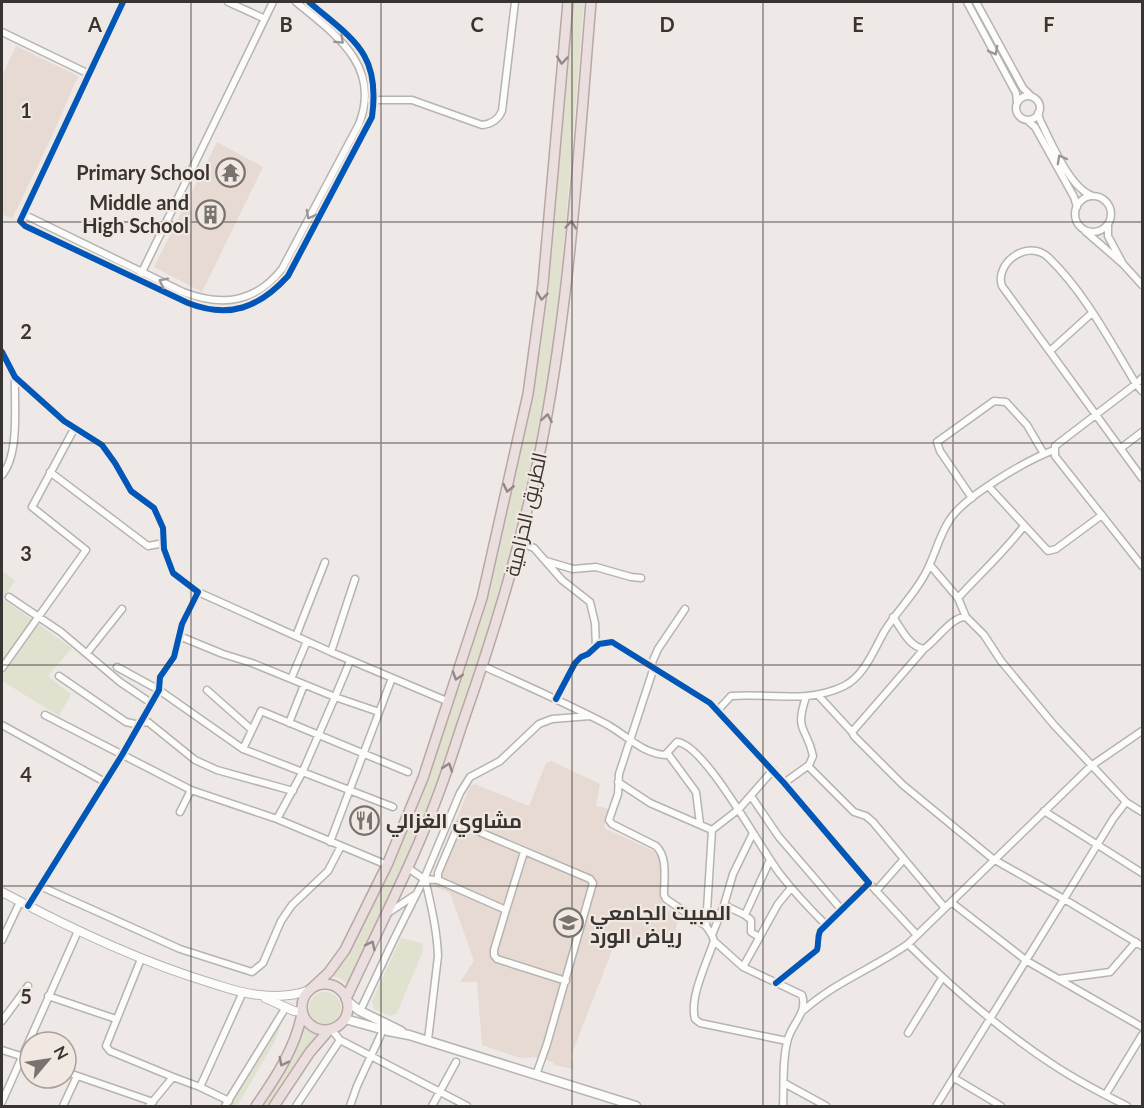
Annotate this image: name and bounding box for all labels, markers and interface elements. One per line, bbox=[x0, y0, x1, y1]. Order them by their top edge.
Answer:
text: A bbox=[87, 12, 102, 36]
text: B bbox=[279, 12, 293, 36]
text: C bbox=[470, 12, 484, 36]
text: D bbox=[659, 12, 675, 36]
text: E bbox=[852, 12, 864, 36]
text: F bbox=[1043, 12, 1055, 36]
one-way arrow bbox=[333, 33, 344, 44]
one-way arrow bbox=[986, 45, 998, 56]
one-way arrow bbox=[556, 55, 569, 64]
text: 1 bbox=[20, 98, 32, 122]
one-way arrow bbox=[1057, 155, 1068, 165]
temple icon: Primary School bbox=[215, 156, 247, 188]
place label: Primary School bbox=[76, 160, 210, 184]
place label: Middle and High School bbox=[82, 190, 189, 237]
building icon: Middle and High School bbox=[194, 198, 226, 230]
one-way arrow bbox=[306, 209, 317, 219]
one-way arrow bbox=[564, 220, 577, 229]
one-way arrow bbox=[158, 278, 169, 289]
one-way arrow bbox=[536, 291, 548, 300]
text: 2 bbox=[20, 319, 32, 343]
one-way arrow bbox=[540, 413, 553, 423]
street label: الطريق الحزامية bbox=[499, 450, 553, 579]
one-way arrow bbox=[503, 483, 516, 493]
text: 3 bbox=[20, 541, 32, 565]
one-way arrow bbox=[452, 670, 464, 681]
text: 4 bbox=[20, 762, 32, 786]
one-way arrow bbox=[441, 762, 454, 773]
restaurant icon: مشاوي الغزالي bbox=[349, 804, 381, 836]
place label: مشاوي الغزالي bbox=[386, 808, 522, 837]
place label: المبيت الجامعي رياض الورد bbox=[590, 900, 731, 948]
school or university icon: المبيت الجامعي رياض الورد bbox=[553, 907, 585, 939]
one-way arrow bbox=[363, 941, 375, 952]
text: 5 bbox=[20, 984, 32, 1008]
north arrow bbox=[18, 1030, 78, 1090]
text: N bbox=[50, 1042, 73, 1062]
one-way arrow bbox=[279, 1055, 290, 1066]

